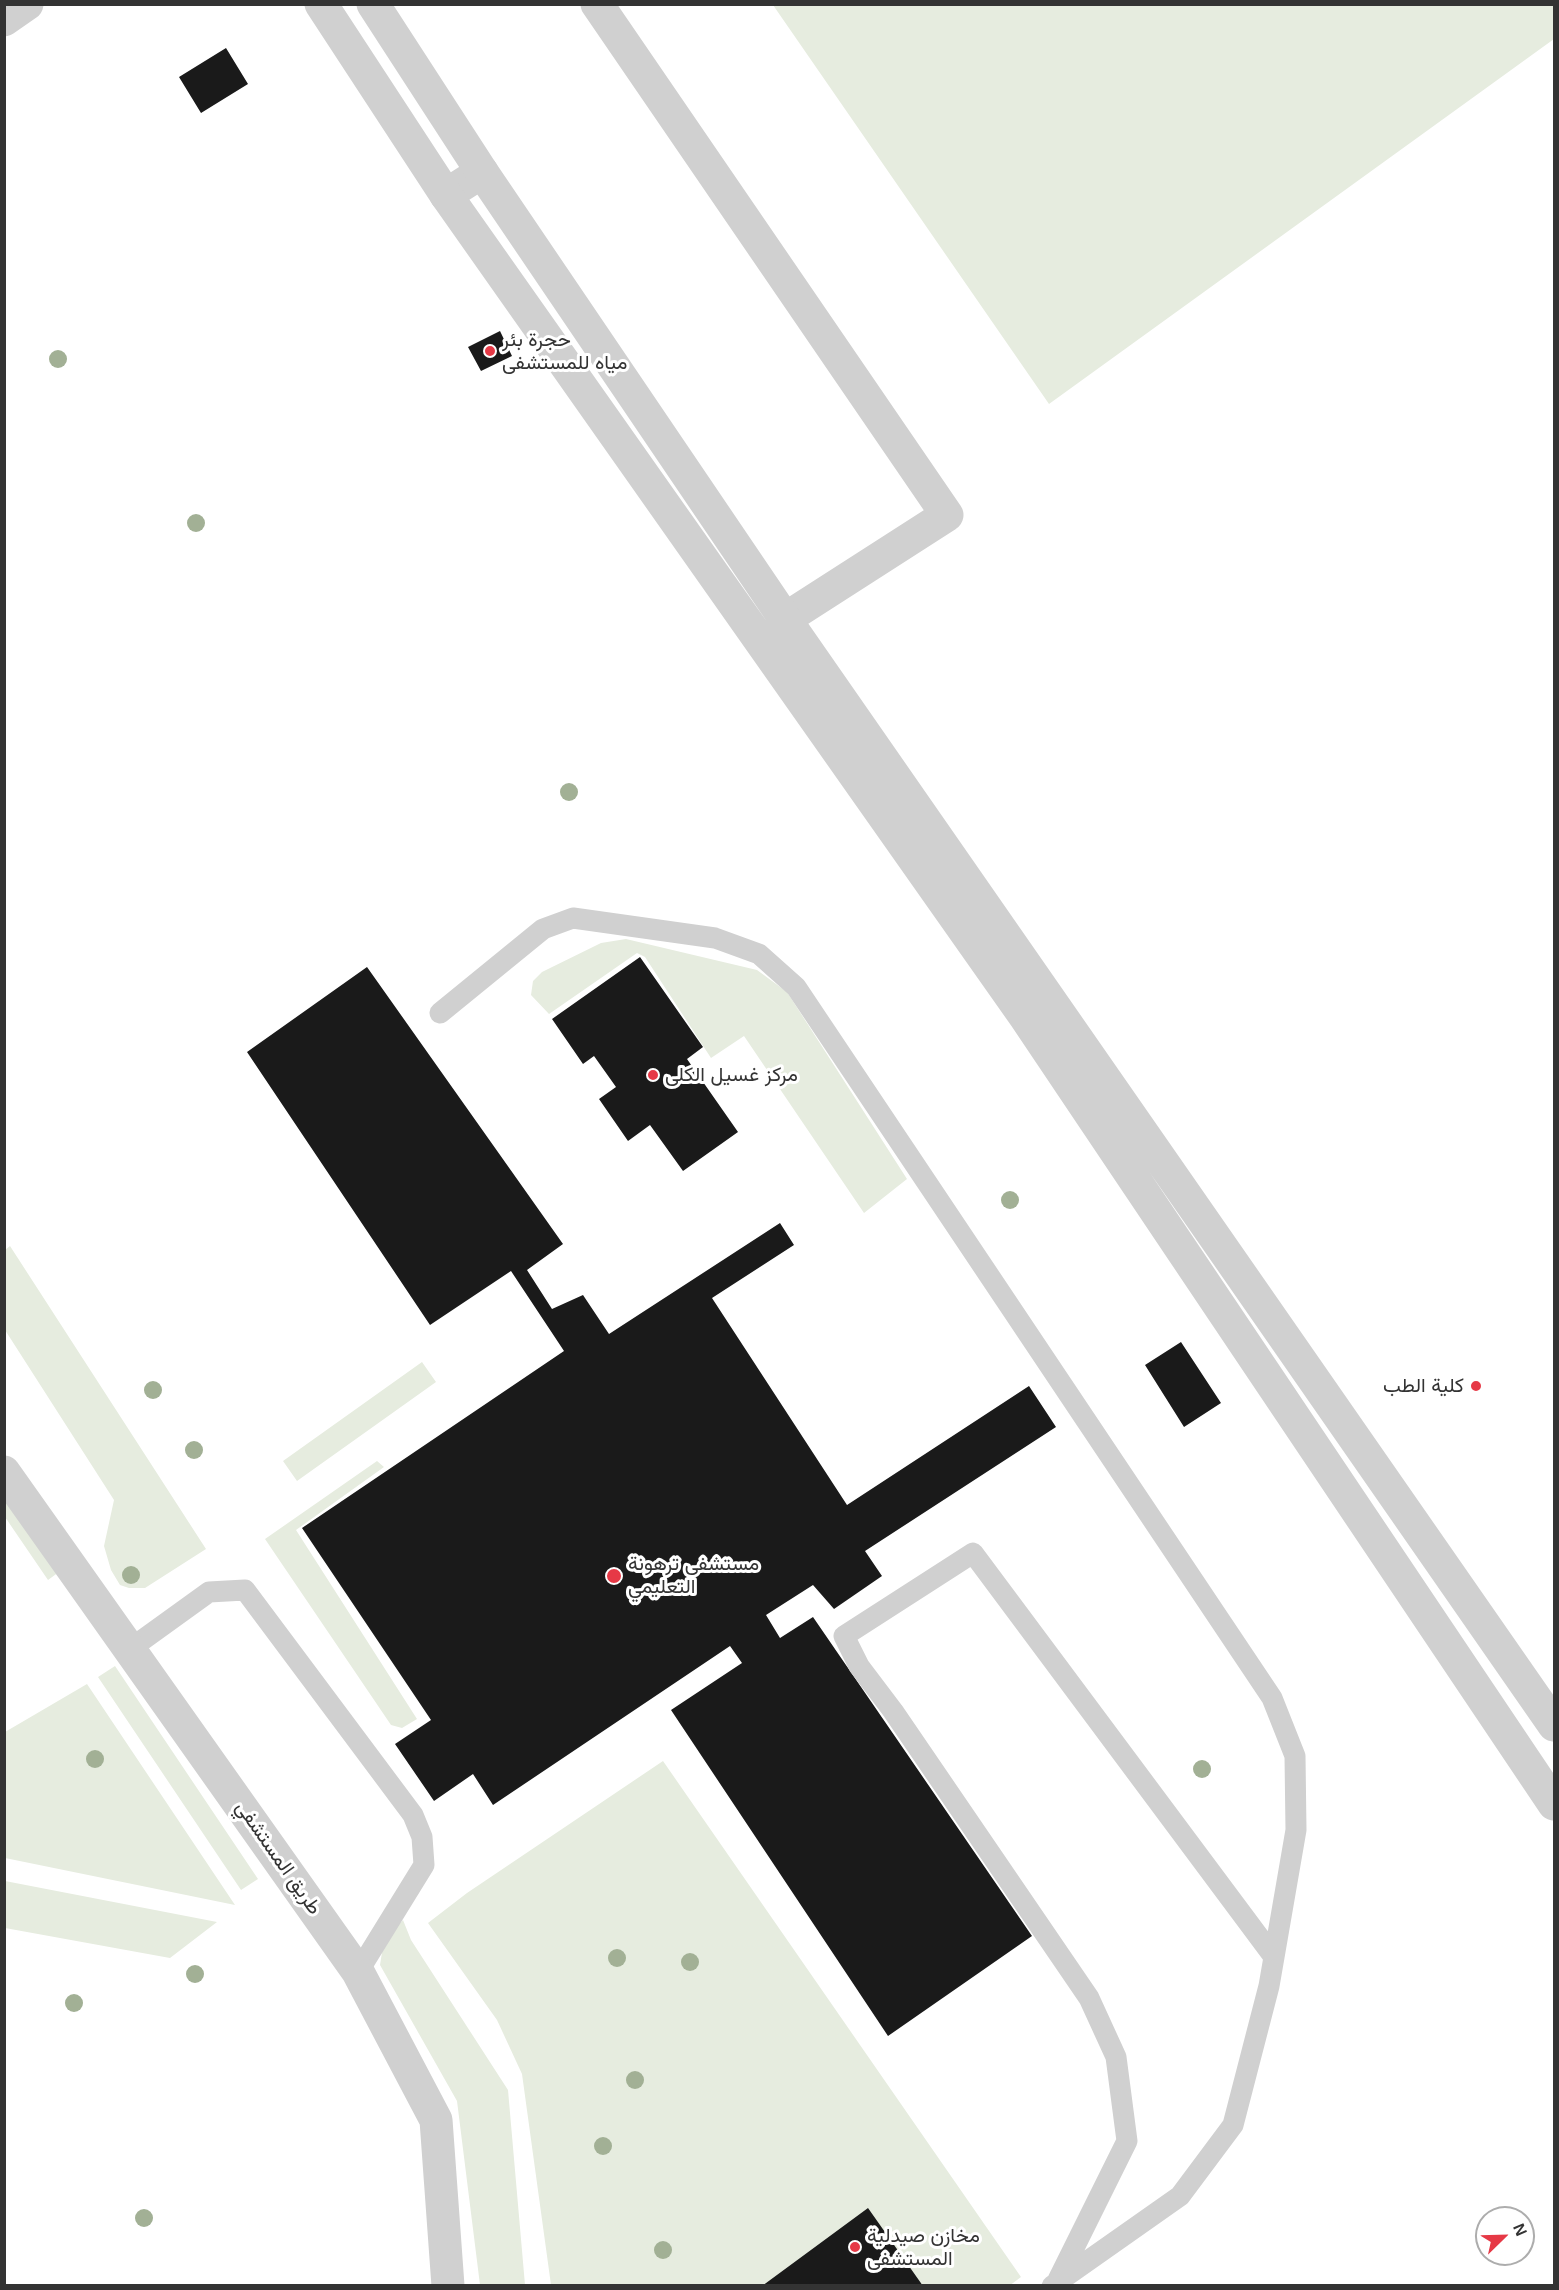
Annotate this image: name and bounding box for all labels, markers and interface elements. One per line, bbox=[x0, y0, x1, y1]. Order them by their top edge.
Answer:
place label: حجرة بئر مياه للمستشفى bbox=[502, 328, 627, 375]
marker: حجرة بئر مياه للمستشفى bbox=[483, 344, 497, 358]
place label: مركز غسيل الكلى bbox=[665, 1063, 798, 1087]
marker: مركز غسيل الكلى bbox=[646, 1068, 660, 1082]
place label: كلية الطب bbox=[1383, 1374, 1464, 1398]
marker: كلية الطب bbox=[1469, 1379, 1483, 1393]
place label: مستشفى ترهونة التعليمي bbox=[628, 1552, 759, 1599]
marker: مستشفى ترهونة التعليمي bbox=[605, 1567, 623, 1585]
street label: طريق المستشفي bbox=[230, 1796, 326, 1920]
north arrow bbox=[1475, 2206, 1535, 2266]
text: N bbox=[1510, 2221, 1530, 2238]
place label: مخازن صيدلية المستشفى bbox=[867, 2224, 980, 2271]
marker: مخازن صيدلية المستشفى bbox=[848, 2240, 862, 2254]

